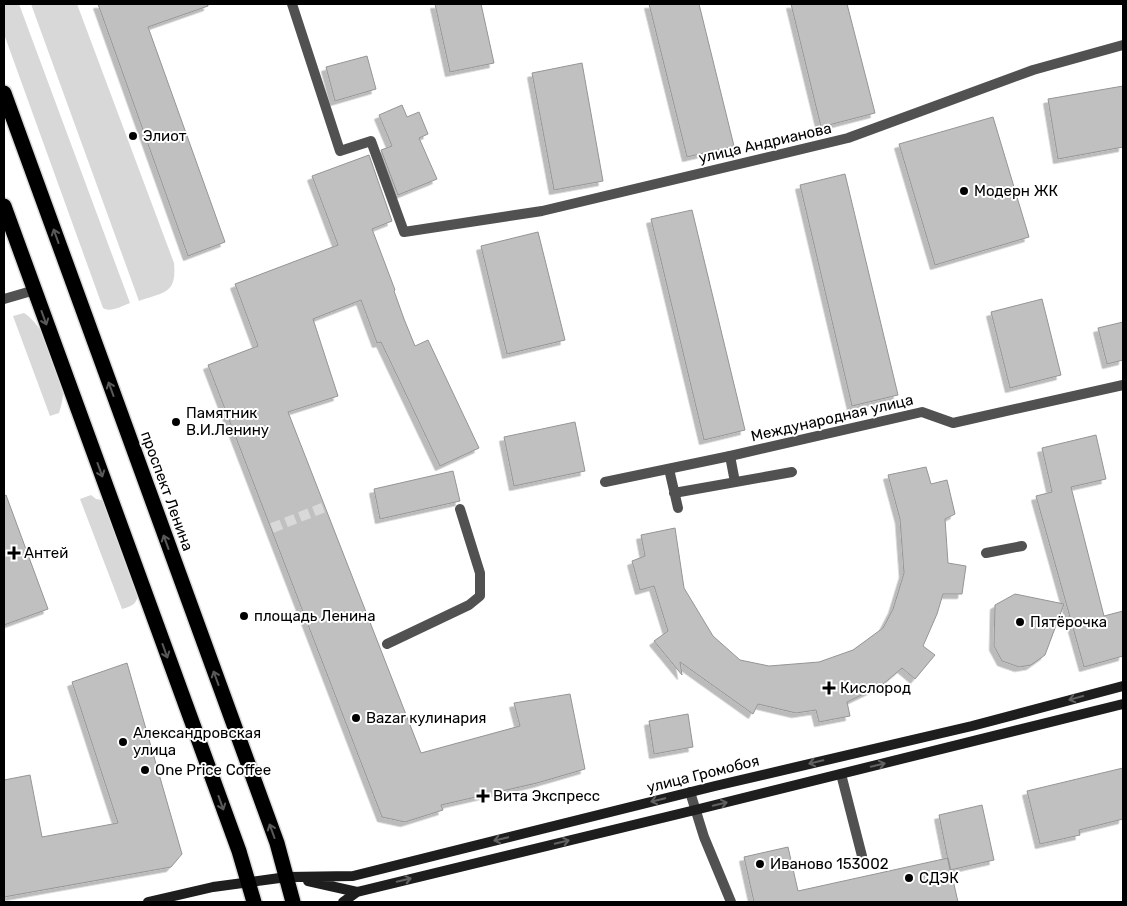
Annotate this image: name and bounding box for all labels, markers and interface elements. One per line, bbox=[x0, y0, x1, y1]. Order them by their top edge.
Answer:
street label: улица Андрианова bbox=[697, 119, 833, 167]
place label: Элиот bbox=[143, 127, 187, 145]
marker: Элиот bbox=[127, 130, 139, 142]
place label: Модерн ЖК bbox=[974, 182, 1059, 200]
marker: Модерн ЖК bbox=[958, 185, 970, 197]
one-way arrow bbox=[51, 229, 60, 244]
one-way arrow bbox=[40, 309, 50, 325]
one-way arrow bbox=[106, 382, 115, 397]
street label: Международная улица bbox=[749, 391, 915, 445]
place label: Памятник В.И.Ленину bbox=[186, 404, 269, 439]
marker: Памятник В.И.Ленину bbox=[170, 416, 182, 428]
street label: проспект Ленина bbox=[137, 429, 197, 553]
one-way arrow bbox=[96, 462, 105, 478]
one-way arrow bbox=[161, 535, 170, 550]
place label: Антей bbox=[24, 544, 68, 562]
marker: Антей bbox=[8, 547, 20, 559]
place label: площадь Ленина bbox=[254, 607, 376, 625]
marker: площадь Ленина bbox=[238, 610, 250, 622]
place label: Пятёрочка bbox=[1030, 613, 1107, 631]
marker: Пятёрочка bbox=[1014, 616, 1026, 628]
one-way arrow bbox=[161, 642, 170, 658]
one-way arrow bbox=[211, 671, 220, 687]
place label: Кислород bbox=[840, 679, 911, 697]
marker: Кислород bbox=[822, 681, 836, 695]
one-way arrow bbox=[1069, 694, 1085, 704]
place label: Bazar кулинария bbox=[366, 709, 487, 727]
marker: Bazar кулинария bbox=[350, 712, 362, 724]
place label: Александровская улица bbox=[133, 724, 261, 759]
marker: Александровская улица bbox=[117, 736, 129, 748]
street label: улица Громобоя bbox=[645, 751, 761, 797]
one-way arrow bbox=[809, 758, 825, 767]
one-way arrow bbox=[870, 760, 886, 769]
place label: One Price Coffee bbox=[155, 761, 271, 779]
marker: One Price Coffee bbox=[139, 764, 151, 776]
place label: Вита Экспресс bbox=[493, 787, 600, 805]
marker: Вита Экспресс bbox=[477, 790, 489, 802]
one-way arrow bbox=[217, 795, 226, 810]
one-way arrow bbox=[651, 796, 667, 805]
one-way arrow bbox=[712, 799, 728, 808]
one-way arrow bbox=[267, 824, 276, 839]
one-way arrow bbox=[493, 835, 509, 844]
one-way arrow bbox=[554, 837, 570, 846]
place label: Иваново 153002 bbox=[770, 855, 889, 873]
marker: Иваново 153002 bbox=[754, 858, 766, 870]
place label: СДЭК bbox=[919, 869, 959, 887]
marker: СДЭК bbox=[903, 872, 915, 884]
one-way arrow bbox=[396, 875, 412, 884]

